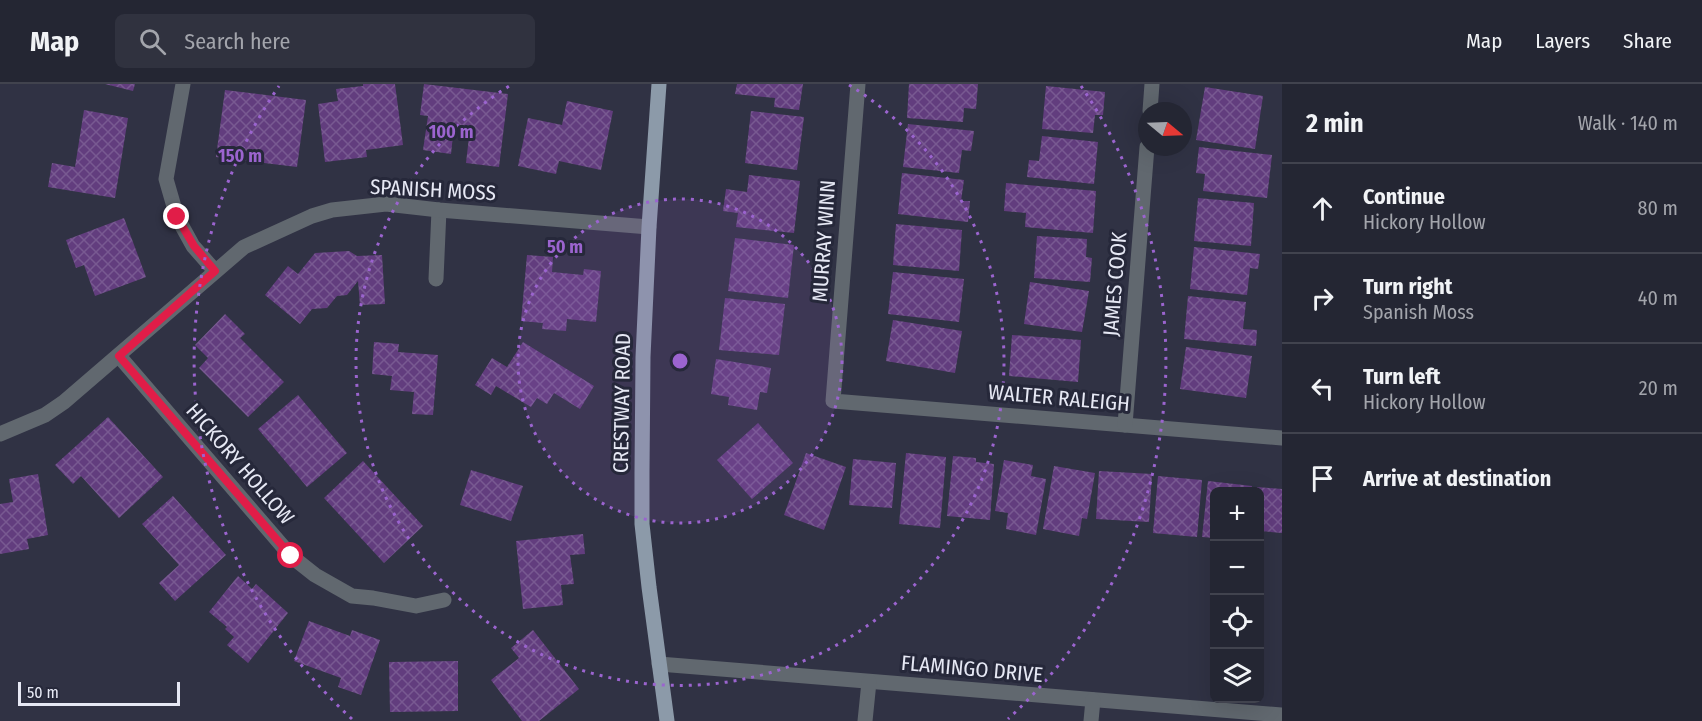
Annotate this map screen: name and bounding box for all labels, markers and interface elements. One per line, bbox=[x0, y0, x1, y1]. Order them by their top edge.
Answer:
search box bbox=[115, 14, 535, 68]
text: Map bbox=[30, 25, 79, 58]
icon: search bbox=[136, 25, 169, 58]
text: Search here bbox=[184, 28, 290, 55]
text: Map bbox=[1466, 28, 1502, 54]
text: Layers bbox=[1535, 28, 1590, 54]
text: Share bbox=[1623, 28, 1672, 54]
north arrow bbox=[1138, 102, 1192, 156]
text: 2 min bbox=[1306, 108, 1364, 139]
text: Walk · 140 m bbox=[1578, 111, 1678, 135]
text: 100 m bbox=[429, 121, 473, 143]
text: 150 m bbox=[218, 145, 262, 167]
street label: SPANISH MOSS bbox=[369, 174, 497, 206]
street label: MURRAY WINN bbox=[807, 179, 841, 303]
text: Continue bbox=[1363, 183, 1445, 210]
icon: ahead bbox=[1306, 192, 1339, 225]
text: 80 m bbox=[1638, 196, 1678, 220]
route end bbox=[163, 203, 189, 229]
text: Hickory Hollow bbox=[1363, 210, 1486, 234]
street label: JAMES COOK bbox=[1097, 230, 1133, 337]
text: 50 m bbox=[547, 236, 583, 258]
text: Turn right bbox=[1363, 273, 1452, 300]
icon: right bbox=[1306, 282, 1339, 315]
text: 40 m bbox=[1638, 286, 1678, 310]
text: Spanish Moss bbox=[1363, 300, 1474, 324]
street label: CRESTWAY ROAD bbox=[608, 333, 636, 473]
centre of rings bbox=[670, 351, 690, 371]
text: Turn left bbox=[1363, 363, 1441, 390]
icon: left bbox=[1306, 372, 1339, 405]
text: 20 m bbox=[1639, 376, 1678, 400]
street label: WALTER RALEIGH bbox=[987, 379, 1131, 417]
text: Hickory Hollow bbox=[1363, 390, 1486, 414]
street label: HICKORY HOLLOW bbox=[180, 398, 300, 530]
icon: arrive bbox=[1306, 462, 1339, 495]
text: Arrive at destination bbox=[1363, 465, 1551, 492]
map controls bbox=[1210, 487, 1264, 703]
button: + bbox=[1210, 487, 1264, 541]
button: − bbox=[1210, 541, 1264, 595]
route start bbox=[277, 542, 303, 568]
button: locate bbox=[1210, 595, 1264, 649]
button: layers bbox=[1210, 649, 1264, 703]
street label: FLAMINGO DRIVE bbox=[900, 650, 1044, 688]
scale bar bbox=[18, 679, 180, 706]
text: 50 m bbox=[27, 683, 59, 702]

